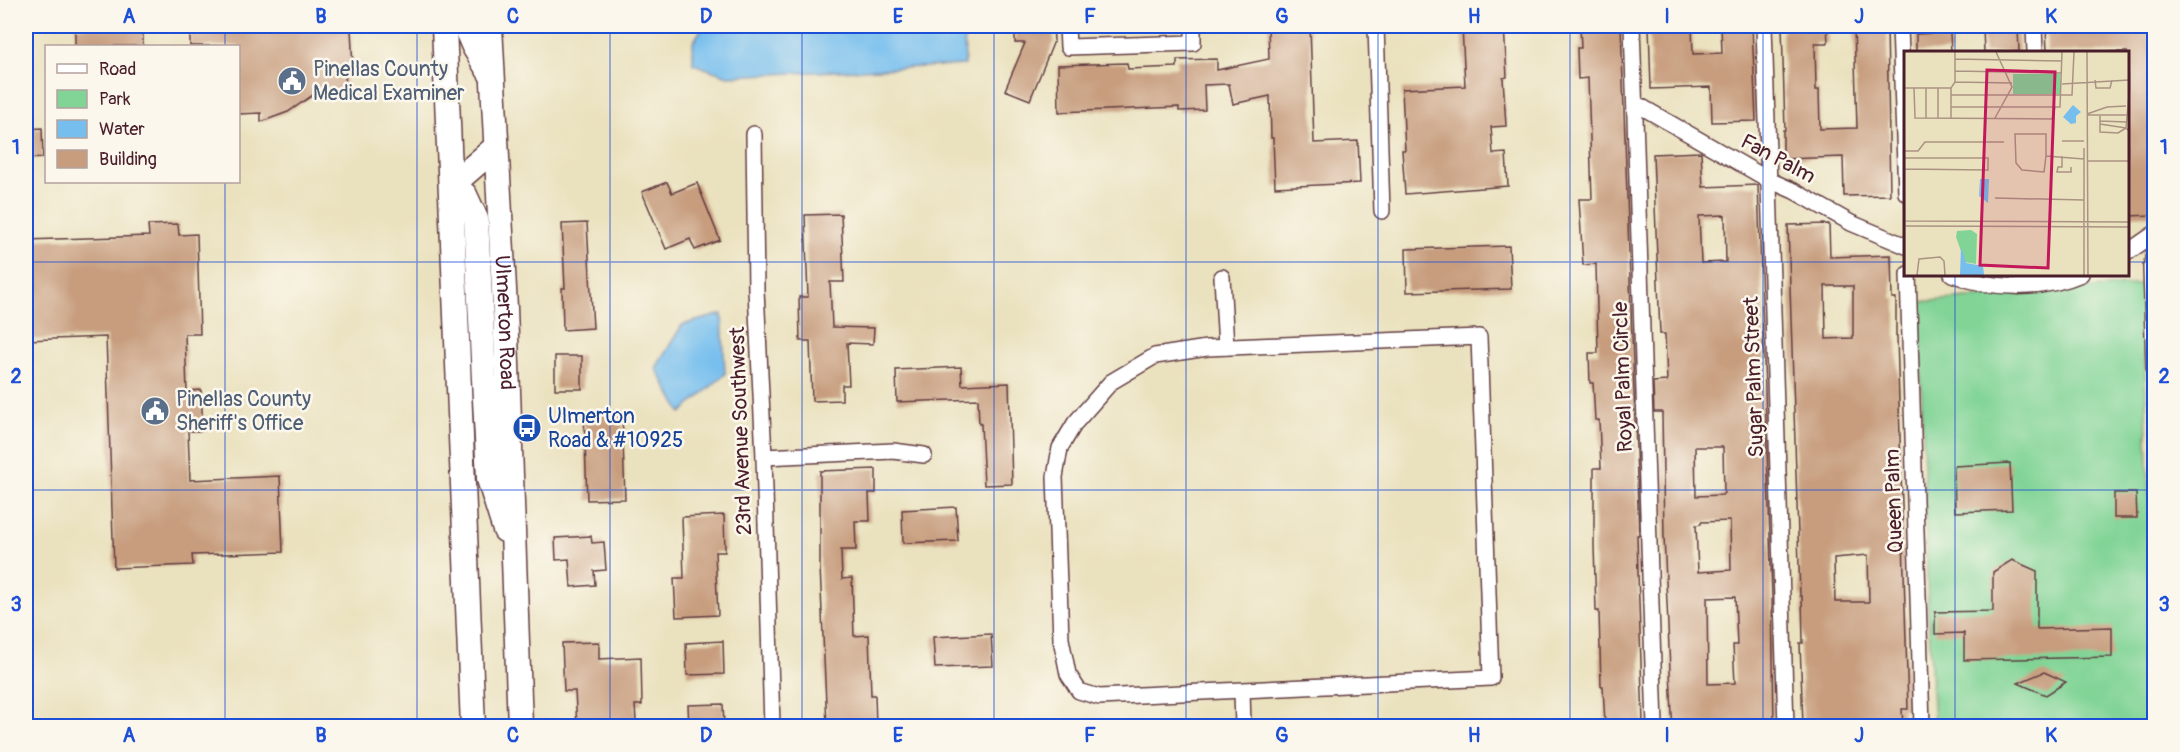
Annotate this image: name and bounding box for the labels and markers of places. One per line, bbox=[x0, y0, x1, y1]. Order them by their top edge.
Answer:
place label: Pinellas County Medical Examiner bbox=[313, 56, 465, 107]
public building icon: Pinellas County Medical Examiner bbox=[276, 65, 308, 97]
place label: Pinellas County Sheriff's Office bbox=[176, 386, 311, 437]
public building icon: Pinellas County Sheriff's Office bbox=[139, 395, 171, 427]
place label: Ulmerton Road & #10925 bbox=[548, 403, 683, 454]
bus stop icon: Ulmerton Road & #10925 bbox=[511, 412, 543, 444]

